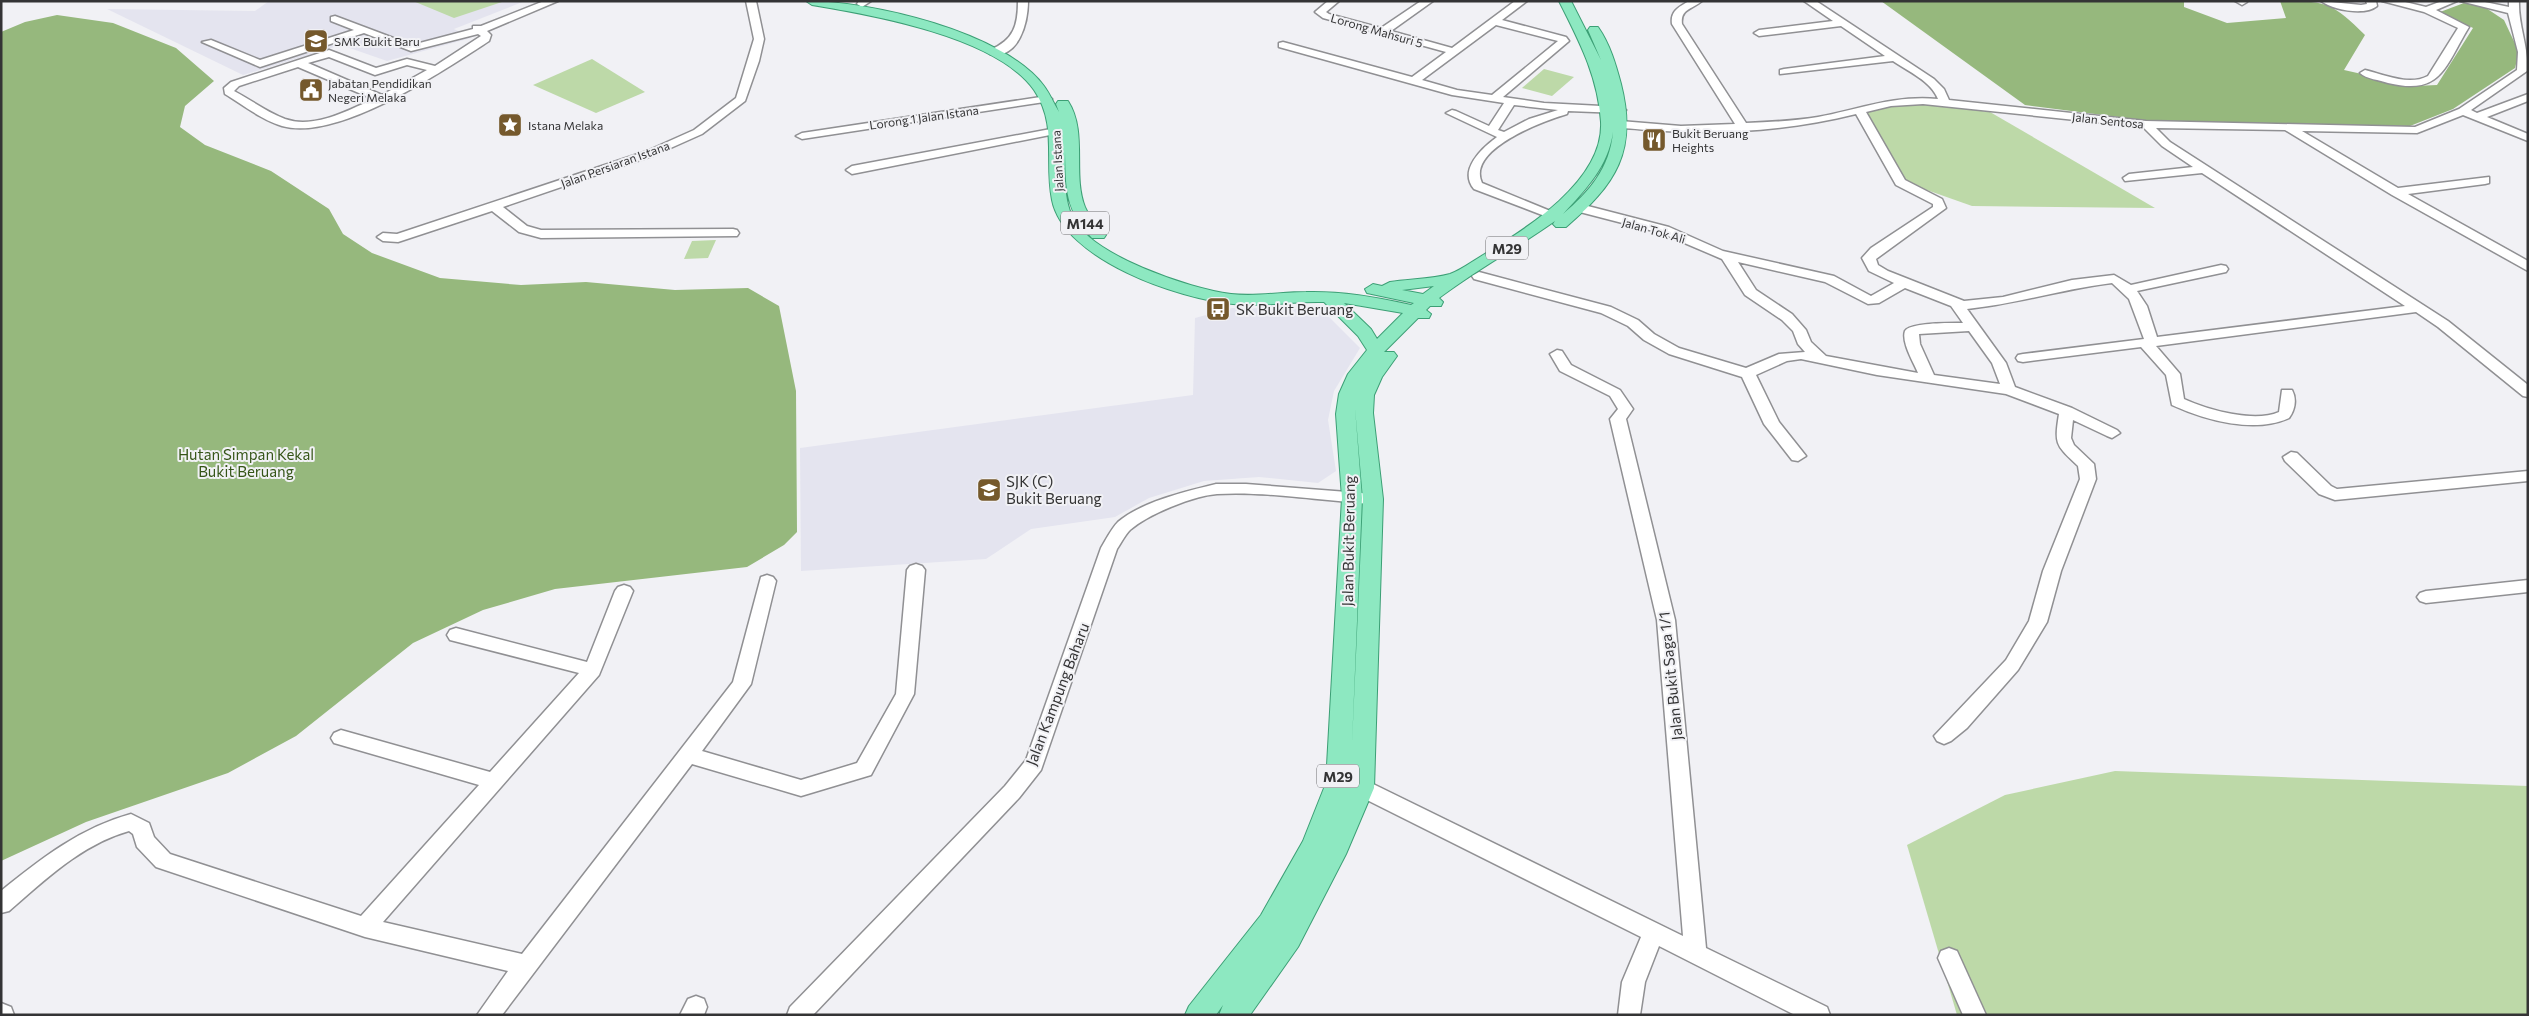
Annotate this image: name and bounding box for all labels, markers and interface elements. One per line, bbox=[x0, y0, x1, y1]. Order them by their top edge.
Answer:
street label: Lorong Mahsuri 5 bbox=[1329, 10, 1425, 50]
school or university icon: SMK Bukit Baru bbox=[303, 28, 329, 54]
place label: SMK Bukit Baru bbox=[334, 34, 420, 48]
place label: Jabatan Pendidikan Negeri Melaka bbox=[328, 76, 432, 104]
public building icon: Jabatan Pendidikan Negeri Melaka bbox=[298, 77, 324, 103]
street label: Lorong 1 Jalan Istana bbox=[868, 102, 980, 133]
street label: Jalan Sentosa bbox=[2071, 109, 2145, 132]
place icon: Istana Melaka bbox=[497, 112, 523, 138]
place label: Istana Melaka bbox=[528, 118, 603, 132]
place label: Bukit Beruang Heights bbox=[1672, 126, 1749, 154]
restaurant icon: Bukit Beruang Heights bbox=[1641, 127, 1667, 153]
street label: Jalan Istana bbox=[1048, 130, 1067, 192]
street label: Jalan Persiaran Istana bbox=[559, 138, 672, 191]
road number: M144 bbox=[1061, 212, 1109, 234]
street label: Jalan Tok Ali bbox=[1620, 214, 1687, 247]
road number: M29 bbox=[1486, 237, 1528, 260]
bus stop icon: SK Bukit Beruang bbox=[1205, 296, 1231, 322]
place label: SK Bukit Beruang bbox=[1236, 300, 1353, 318]
park label: Hutan Simpan Kekal Bukit Beruang bbox=[178, 445, 314, 480]
place label: SJK (C) Bukit Beruang bbox=[1006, 472, 1102, 507]
street label: Jalan Bukit Beruang bbox=[1338, 475, 1358, 607]
school or university icon: SJK (C) Bukit Beruang bbox=[976, 477, 1002, 503]
street label: Jalan Bukit Saga 1/1 bbox=[1654, 611, 1686, 741]
street label: Jalan Kampung Baharu bbox=[1021, 620, 1093, 768]
road number: M29 bbox=[1317, 764, 1359, 788]

